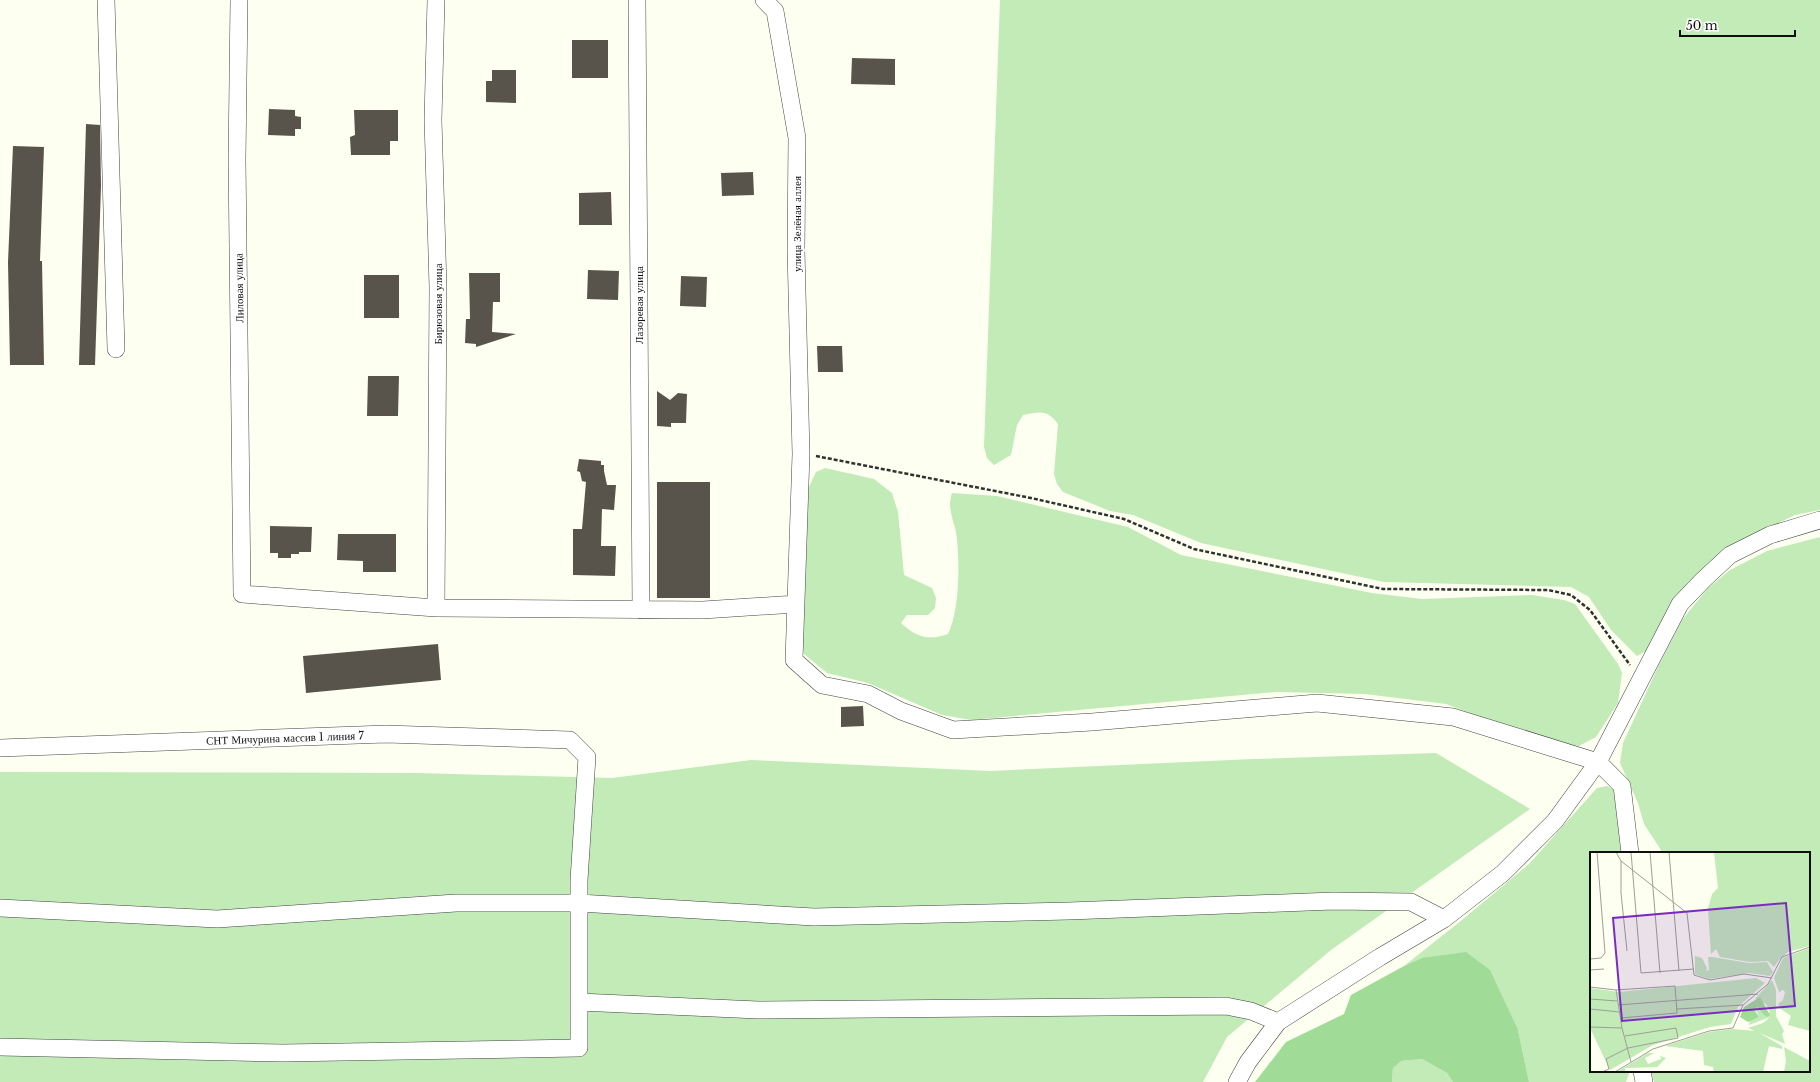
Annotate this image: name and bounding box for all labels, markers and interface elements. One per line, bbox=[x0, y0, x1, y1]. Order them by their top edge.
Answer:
scale bar bbox=[1680, 12, 1795, 38]
text: 50 m bbox=[1686, 18, 1718, 33]
street label: улица Зелёная аллея bbox=[790, 176, 804, 272]
street label: Лиловая улица bbox=[231, 253, 247, 323]
street label: Бирюзовая улица bbox=[431, 263, 445, 345]
street label: Лазоревая улица bbox=[632, 266, 646, 344]
street label: СНТ Мичурина массив 1 линия 7 bbox=[206, 728, 365, 748]
inset map bbox=[1590, 852, 1810, 1072]

